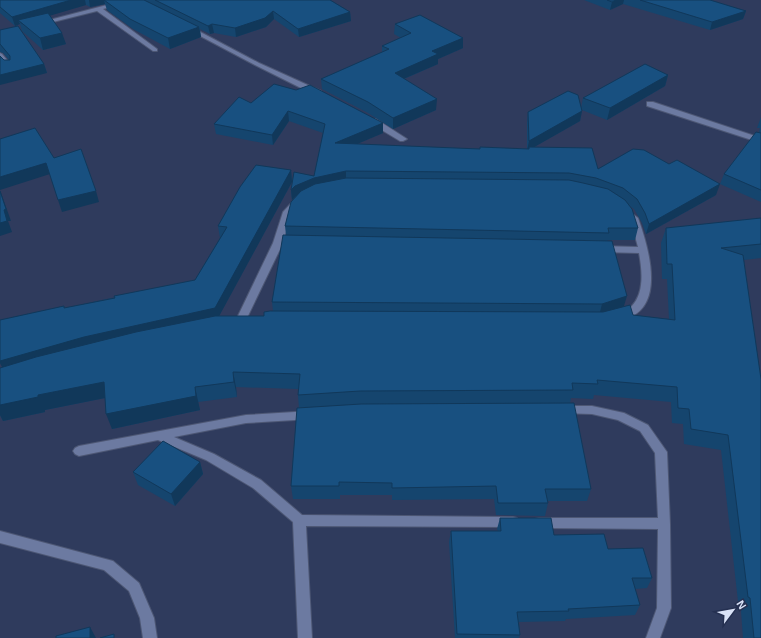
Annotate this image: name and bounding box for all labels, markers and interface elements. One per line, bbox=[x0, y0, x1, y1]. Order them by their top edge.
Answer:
north arrow bbox=[713, 590, 753, 630]
text: N bbox=[734, 598, 749, 611]

